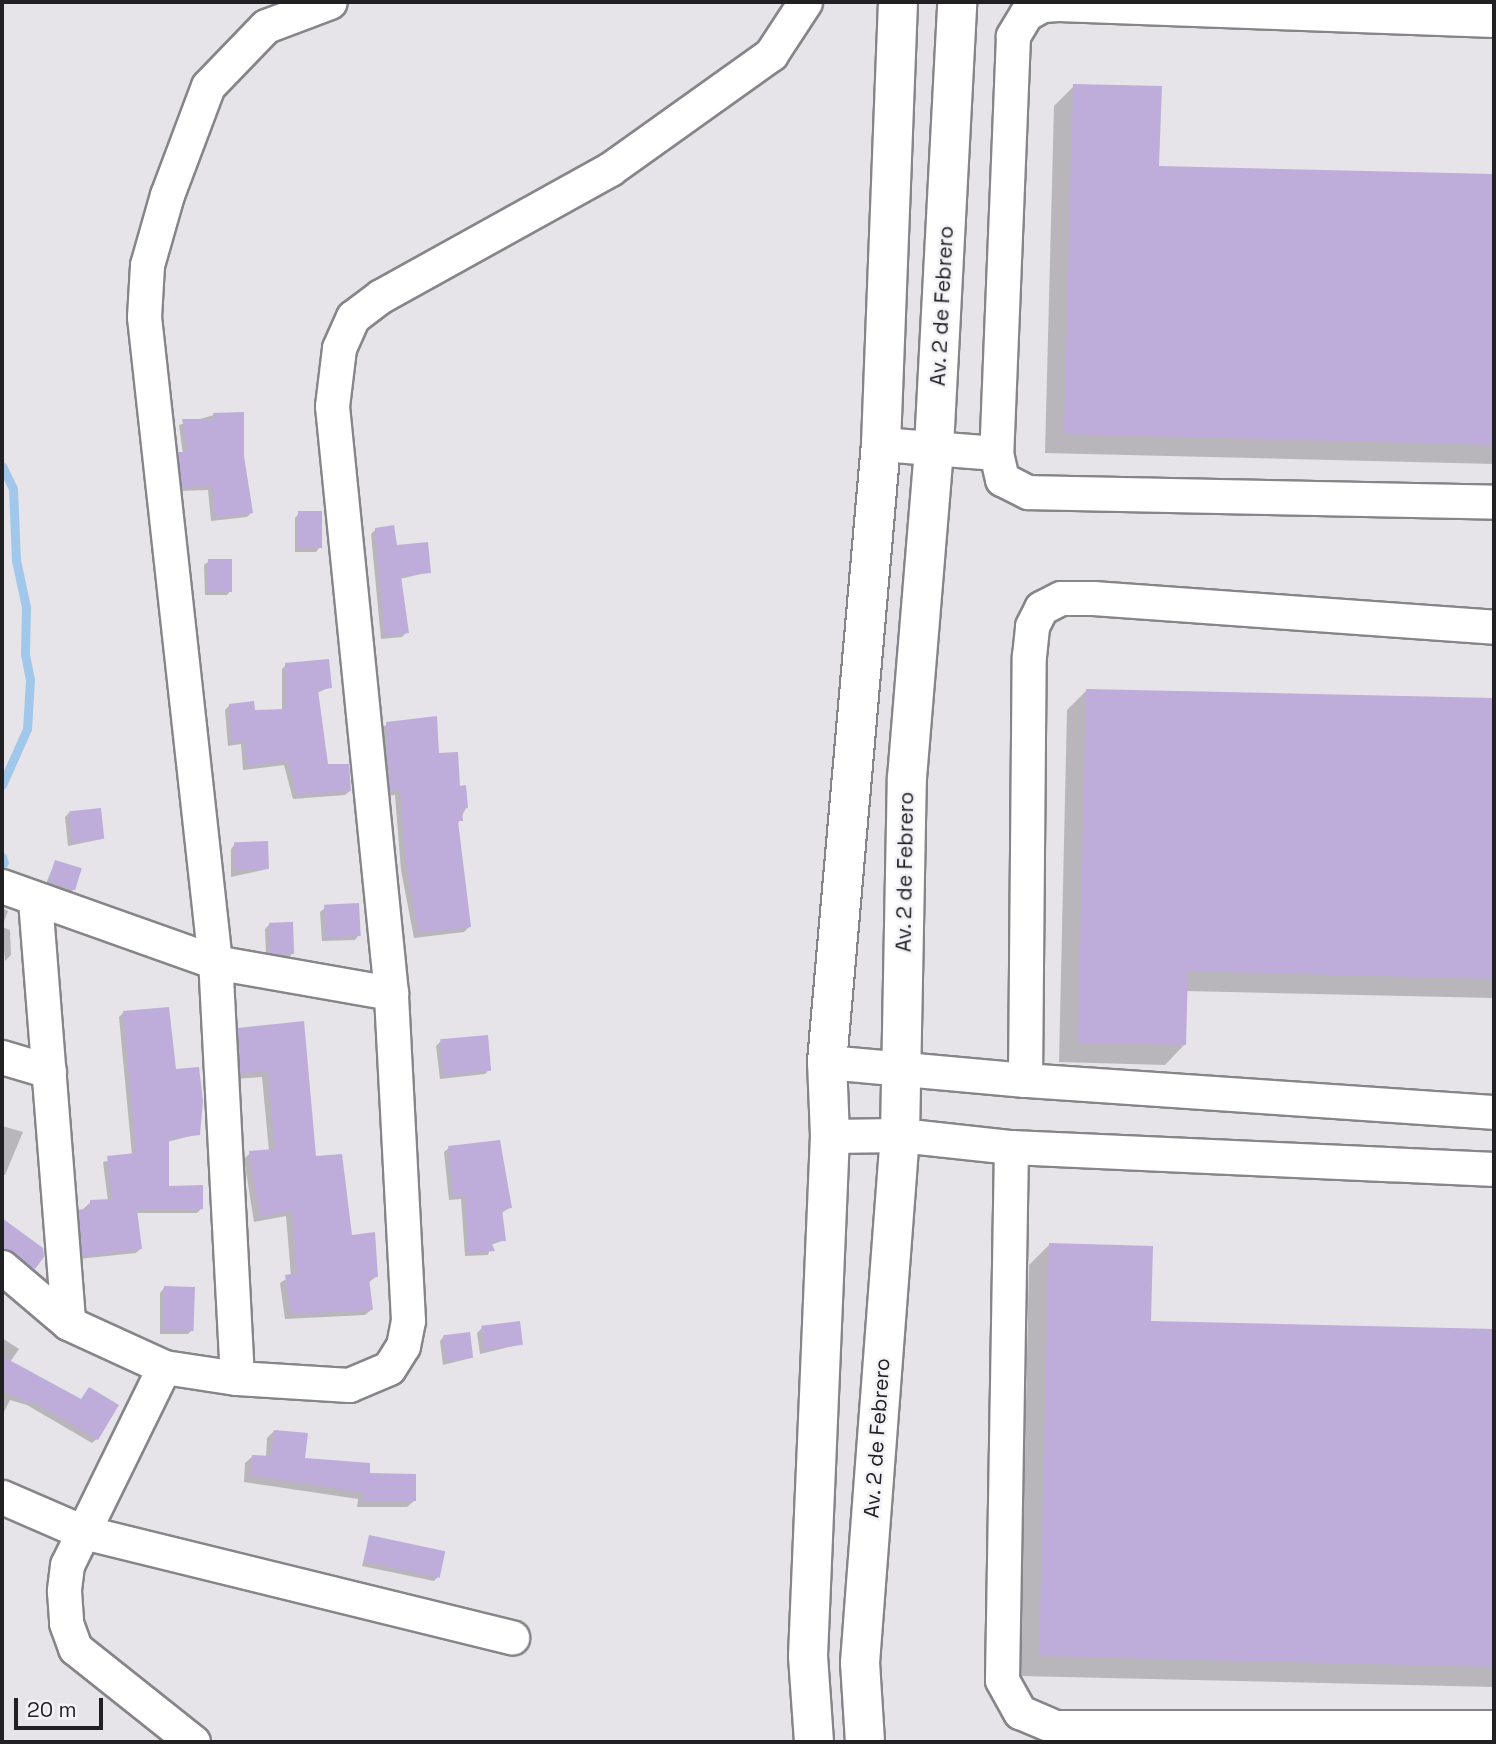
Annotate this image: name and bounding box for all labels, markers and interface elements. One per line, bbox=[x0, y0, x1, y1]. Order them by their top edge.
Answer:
street label: Av. 2 de Febrero bbox=[925, 225, 959, 387]
street label: Av. 2 de Febrero bbox=[891, 791, 919, 953]
street label: Av. 2 de Febrero bbox=[859, 1357, 895, 1519]
scale bar bbox=[18, 1684, 107, 1728]
text: 20 m bbox=[27, 1696, 77, 1723]

